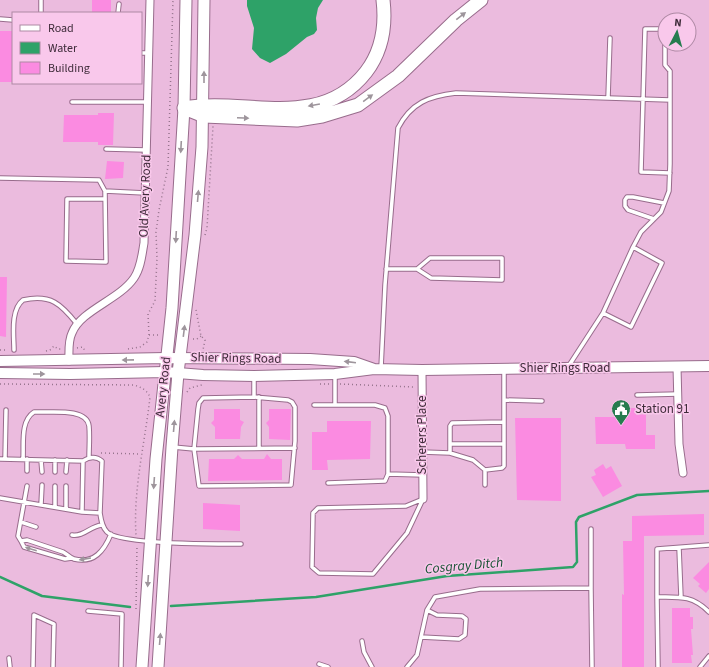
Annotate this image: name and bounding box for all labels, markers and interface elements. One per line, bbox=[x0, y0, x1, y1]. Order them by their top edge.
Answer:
one-way arrow bbox=[456, 11, 467, 20]
legend bbox=[12, 12, 142, 84]
north arrow bbox=[657, 12, 697, 52]
text: N bbox=[674, 15, 682, 30]
text: Road bbox=[48, 20, 74, 37]
text: Water bbox=[48, 40, 78, 57]
text: Building bbox=[48, 60, 90, 77]
one-way arrow bbox=[201, 70, 207, 83]
one-way arrow bbox=[363, 94, 374, 102]
one-way arrow bbox=[308, 103, 320, 109]
one-way arrow bbox=[237, 115, 250, 121]
one-way arrow bbox=[178, 141, 185, 153]
street label: Old Avery Road bbox=[135, 154, 155, 238]
one-way arrow bbox=[195, 190, 202, 202]
one-way arrow bbox=[173, 231, 180, 243]
one-way arrow bbox=[181, 325, 187, 337]
street label: Shier Rings Road bbox=[190, 348, 282, 368]
one-way arrow bbox=[122, 356, 134, 363]
street label: Avery Road bbox=[151, 356, 175, 418]
one-way arrow bbox=[343, 359, 356, 365]
street label: Shier Rings Road bbox=[520, 359, 610, 377]
one-way arrow bbox=[33, 371, 46, 377]
street label: Scherers Place bbox=[413, 395, 431, 475]
public building icon: Station 91 bbox=[610, 398, 632, 426]
place label: Station 91 bbox=[635, 400, 689, 418]
one-way arrow bbox=[170, 420, 177, 432]
one-way arrow bbox=[151, 477, 158, 489]
one-way arrow bbox=[25, 546, 37, 552]
water label: Cosgray Ditch bbox=[424, 553, 504, 579]
one-way arrow bbox=[79, 556, 91, 562]
one-way arrow bbox=[144, 575, 151, 587]
one-way arrow bbox=[157, 633, 164, 645]

